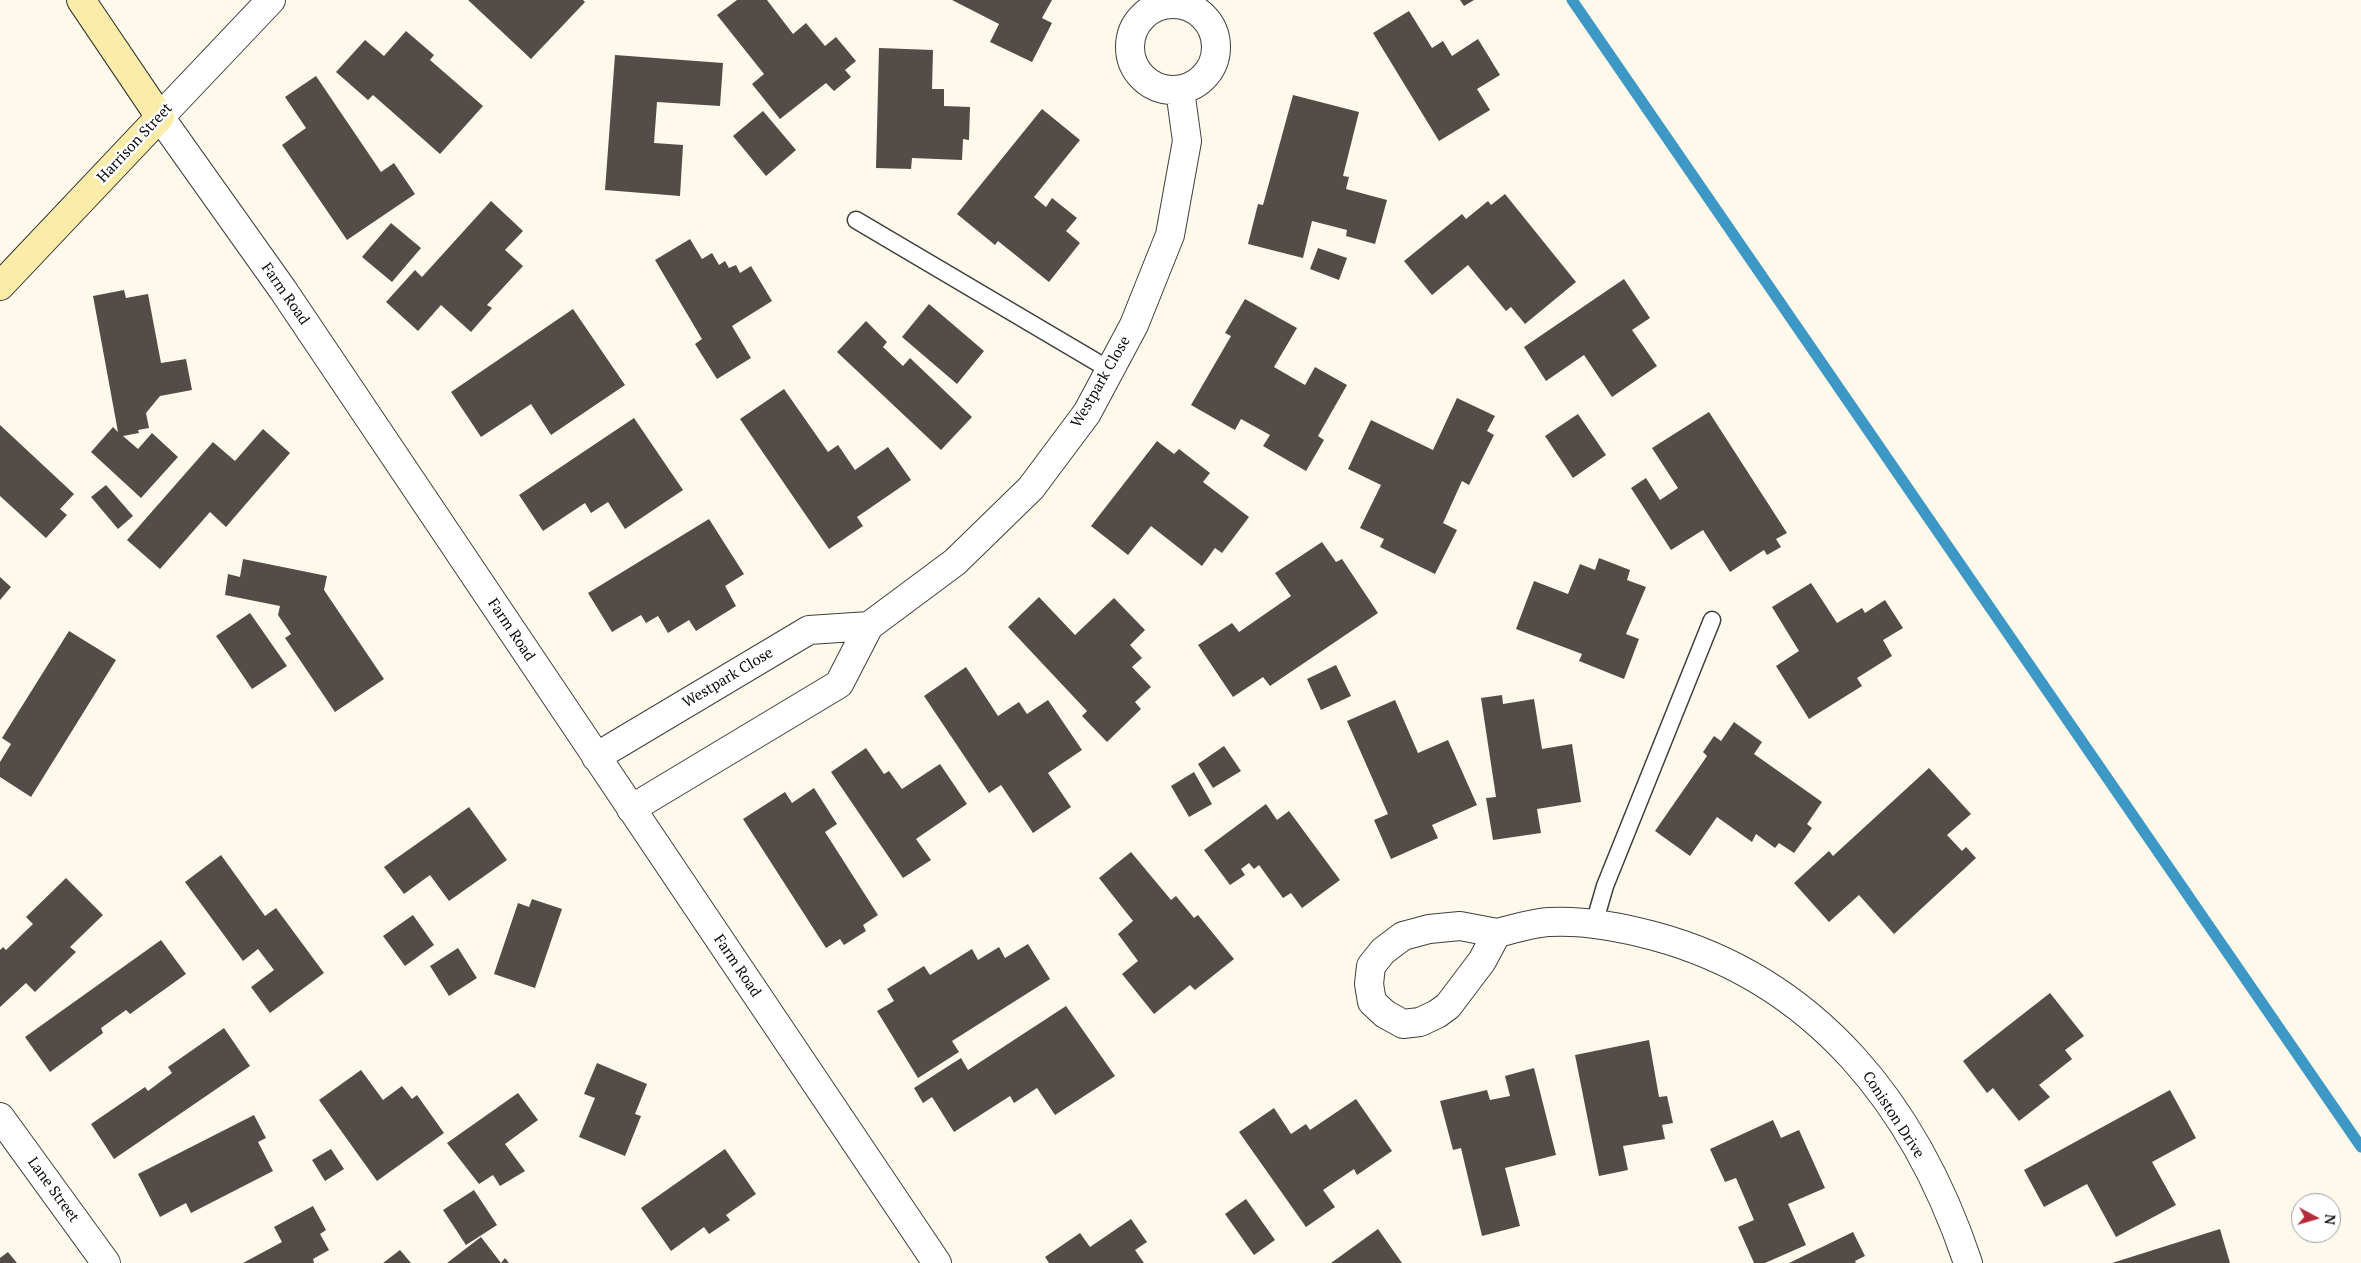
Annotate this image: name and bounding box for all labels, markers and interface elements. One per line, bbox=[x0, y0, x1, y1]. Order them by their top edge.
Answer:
street label: Harrison Street bbox=[94, 100, 176, 186]
street label: Farm Road bbox=[257, 260, 313, 328]
street label: Westpark Close bbox=[1068, 333, 1134, 431]
street label: Farm Road bbox=[484, 595, 538, 665]
street label: Westpark Close bbox=[679, 644, 777, 712]
street label: Farm Road bbox=[710, 931, 764, 1001]
street label: Coniston Drive bbox=[1858, 1068, 1928, 1162]
street label: Lane Street bbox=[23, 1154, 83, 1226]
north arrow bbox=[2291, 1193, 2341, 1243]
text: N bbox=[2320, 1213, 2340, 1226]

